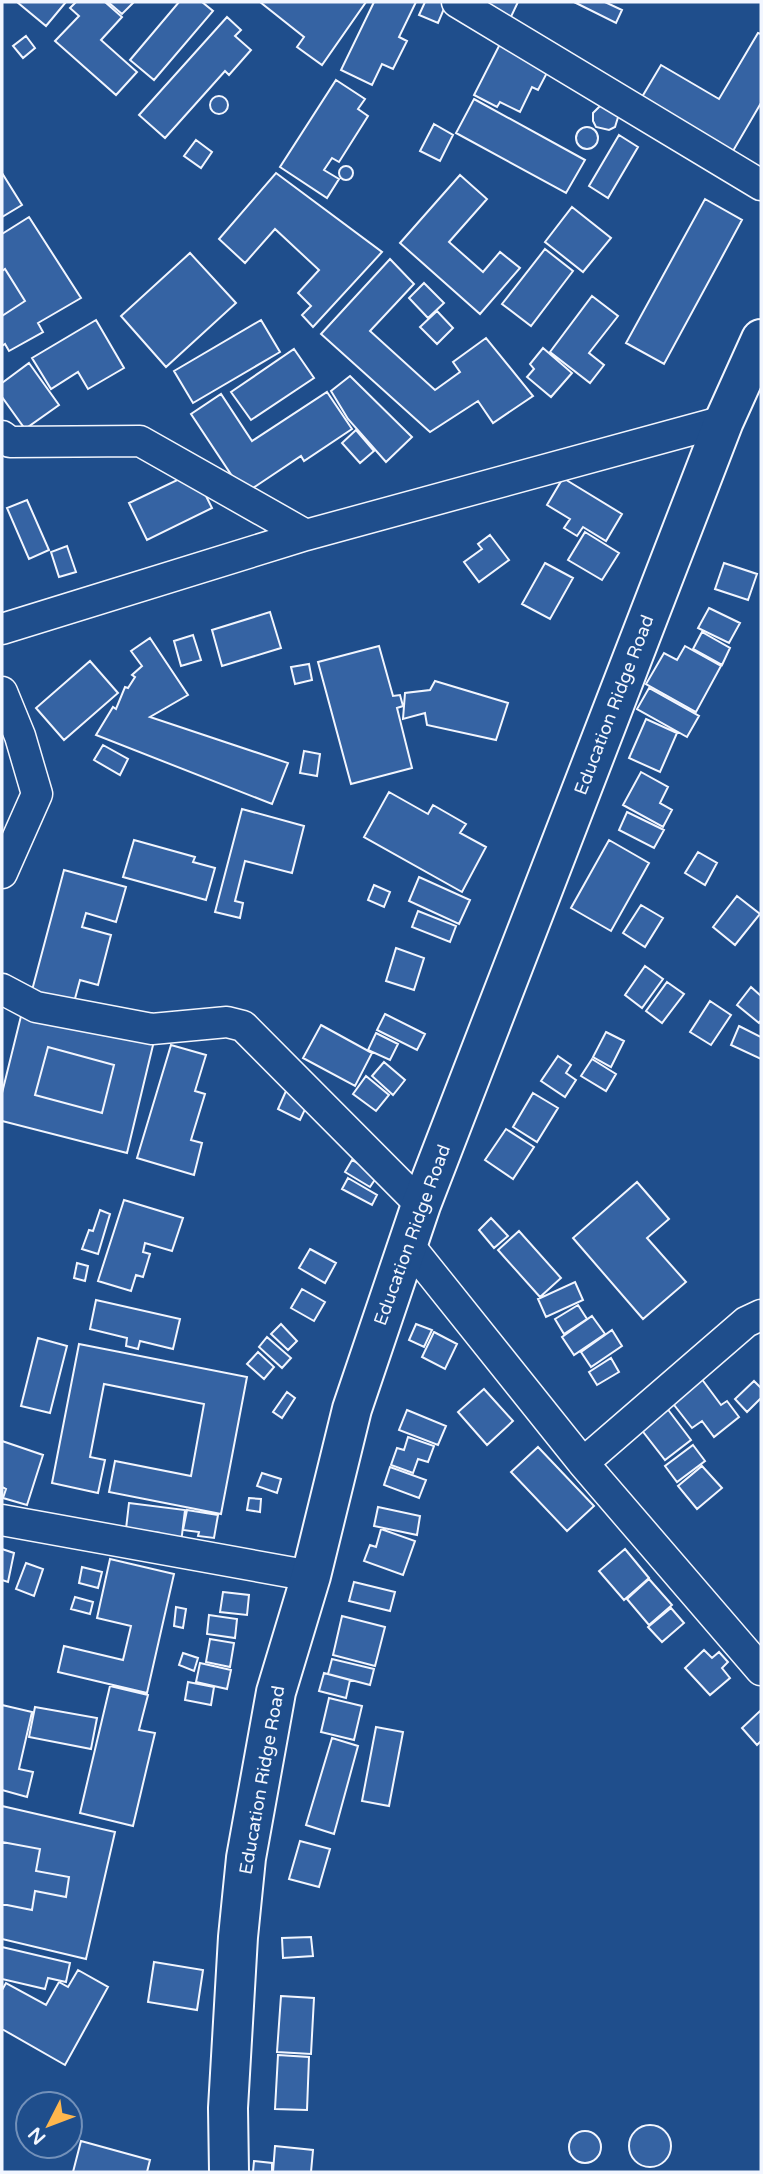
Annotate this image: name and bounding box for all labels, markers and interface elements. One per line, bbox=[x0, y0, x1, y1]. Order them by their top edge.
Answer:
street label: Education Ridge Road bbox=[569, 612, 659, 798]
street label: Education Ridge Road bbox=[369, 1141, 455, 1329]
street label: Education Ridge Road bbox=[235, 1684, 289, 1876]
north arrow bbox=[14, 2090, 84, 2160]
text: N bbox=[24, 2123, 50, 2149]

